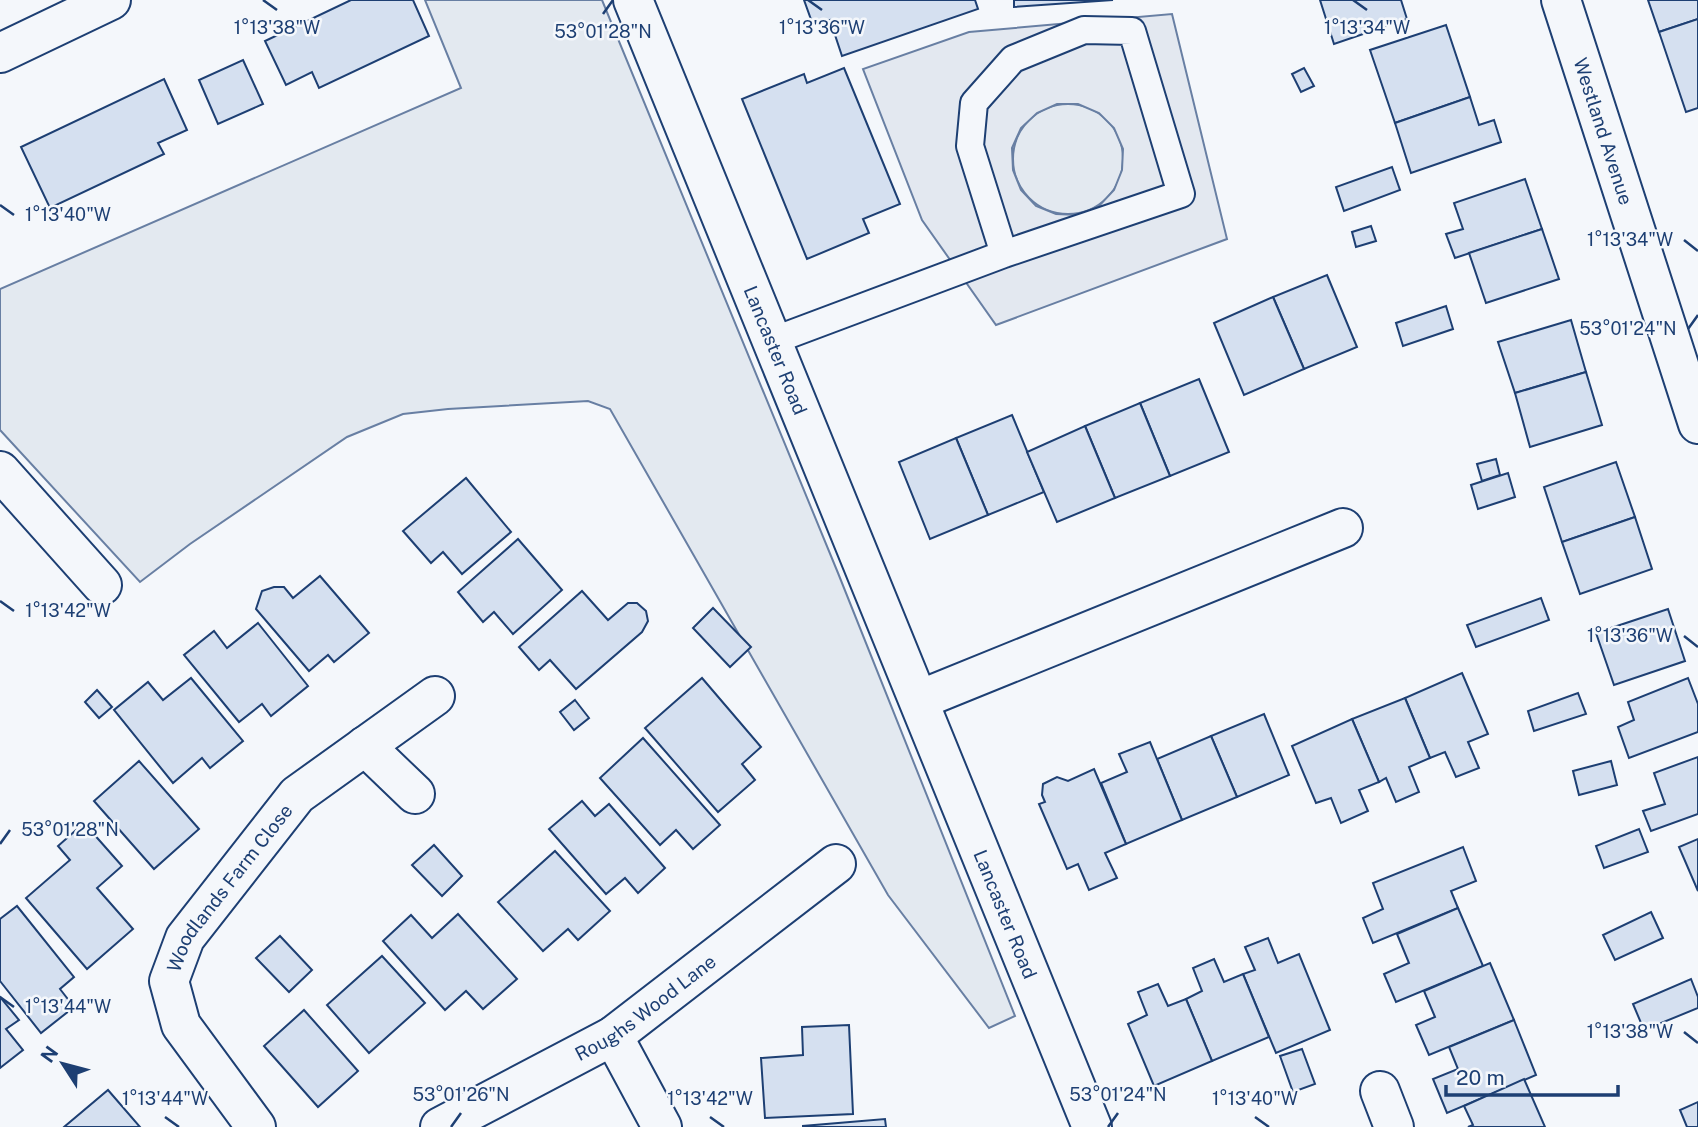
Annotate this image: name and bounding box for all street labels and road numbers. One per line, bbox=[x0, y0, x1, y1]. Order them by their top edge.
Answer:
street label: Westland Avenue bbox=[1569, 55, 1637, 208]
street label: Lancaster Road bbox=[740, 282, 812, 418]
street label: Woodlands Farm Close bbox=[162, 800, 297, 975]
street label: Lancaster Road bbox=[969, 846, 1041, 982]
street label: Roughs Wood Lane bbox=[571, 950, 720, 1065]

